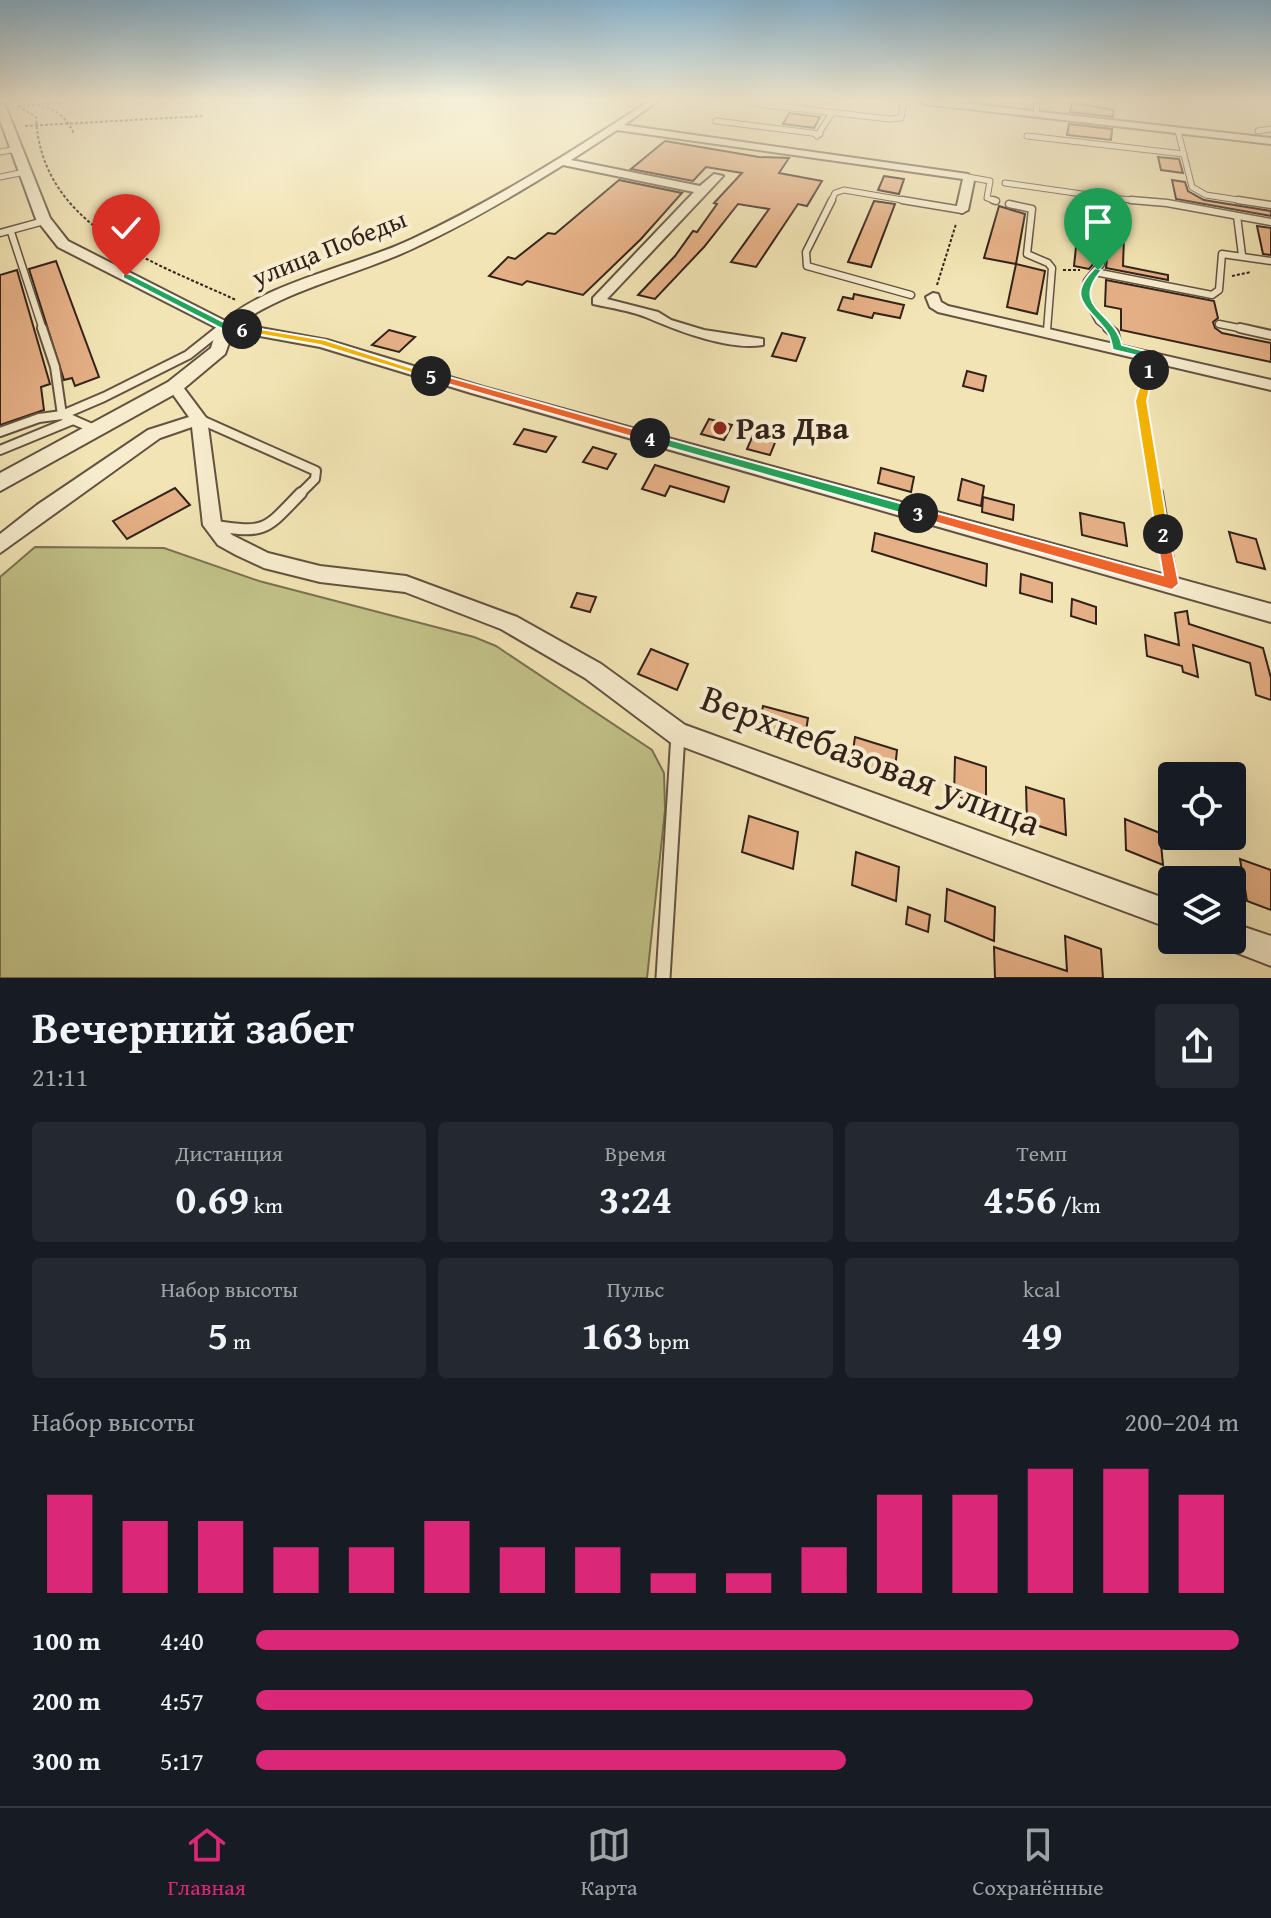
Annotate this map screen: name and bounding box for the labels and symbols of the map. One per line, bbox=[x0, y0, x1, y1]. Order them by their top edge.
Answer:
pin bbox=[1064, 188, 1132, 270]
pin bbox=[92, 194, 160, 276]
street label: улица Победы bbox=[245, 199, 412, 297]
pin: 6 bbox=[222, 309, 262, 349]
pin: 1 bbox=[1129, 350, 1169, 390]
pin: 5 bbox=[411, 356, 451, 396]
place label: Раз Два bbox=[736, 404, 849, 451]
pin: 4 bbox=[630, 418, 670, 458]
marker: Раз Два bbox=[711, 419, 729, 437]
pin: 3 bbox=[898, 493, 938, 533]
pin: 2 bbox=[1143, 514, 1183, 554]
street label: Верхнебазовая улица bbox=[694, 669, 1049, 850]

